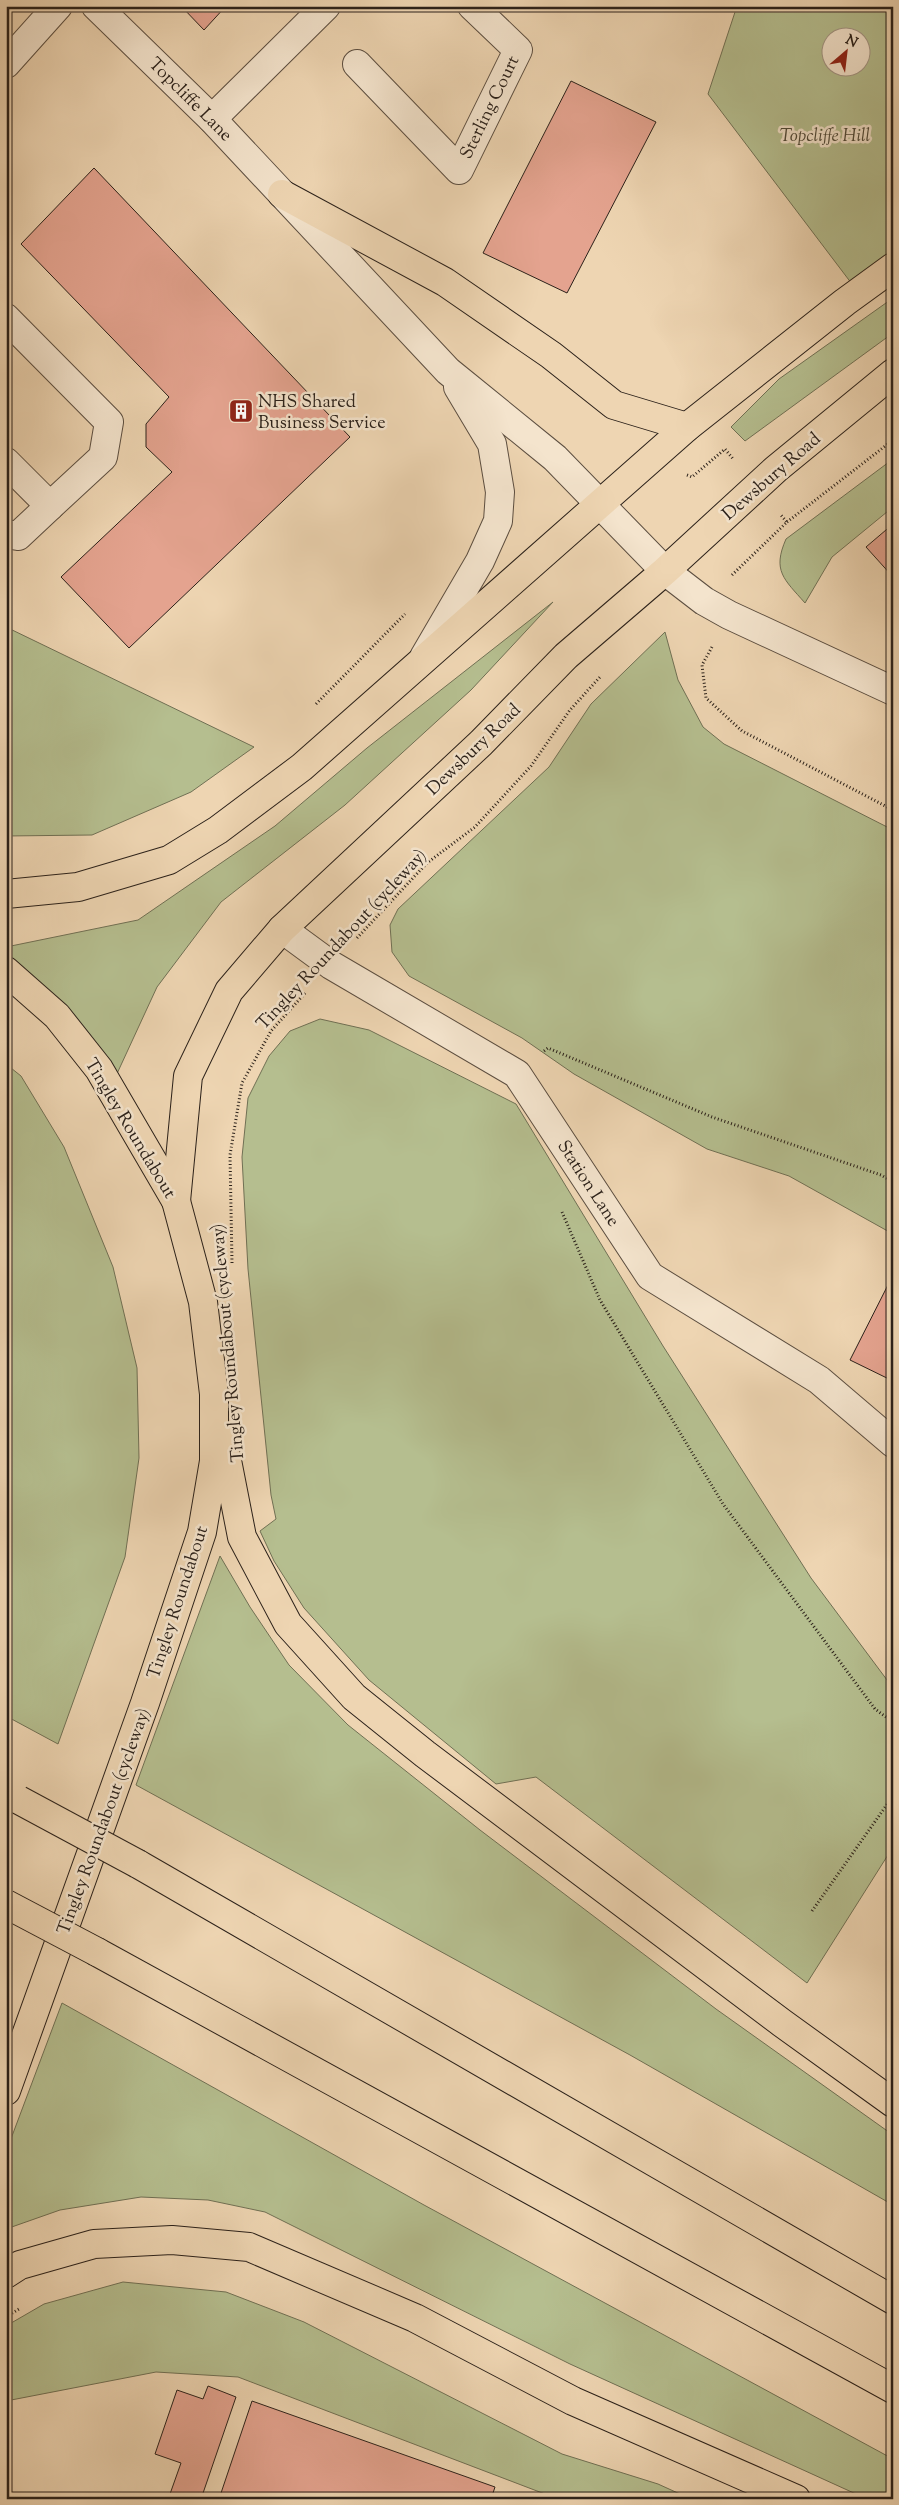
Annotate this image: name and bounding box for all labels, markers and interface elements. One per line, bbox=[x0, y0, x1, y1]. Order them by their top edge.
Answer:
north arrow bbox=[822, 28, 872, 78]
text: N bbox=[842, 31, 861, 54]
street label: Topcliffe Lane bbox=[142, 52, 238, 148]
street label: Sterling Court bbox=[455, 52, 527, 164]
park label: Topcliffe Hill bbox=[780, 124, 871, 150]
place label: NHS Shared Business Service bbox=[258, 390, 386, 437]
building icon: NHS Shared Business Service bbox=[228, 398, 254, 424]
street label: Dewsbury Road bbox=[717, 427, 827, 528]
street label: Dewsbury Road bbox=[421, 698, 528, 803]
street label: Tingley Roundabout (cycleway) bbox=[251, 844, 434, 1037]
street label: Tingley Roundabout bbox=[77, 1054, 181, 1204]
street label: Station Lane bbox=[550, 1136, 625, 1232]
street label: Tingley Roundabout (cycleway) bbox=[206, 1223, 252, 1463]
street label: Tingley Roundabout bbox=[142, 1523, 216, 1682]
street label: Tingley Roundabout (cycleway) bbox=[52, 1705, 158, 1939]

